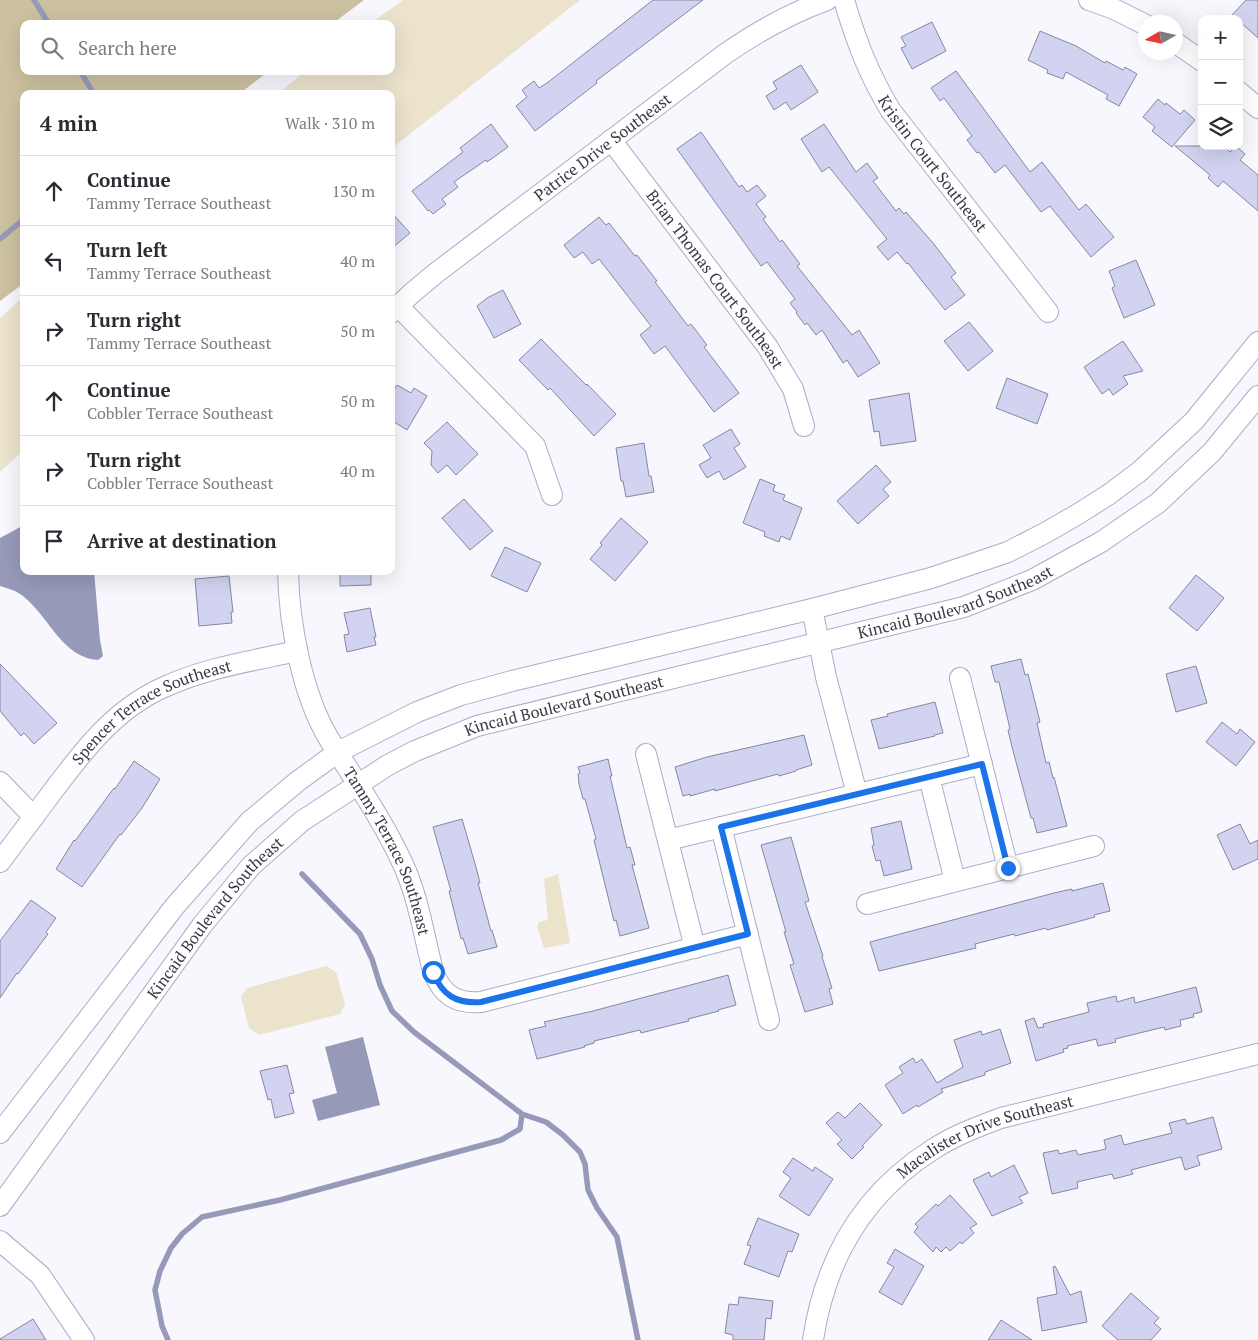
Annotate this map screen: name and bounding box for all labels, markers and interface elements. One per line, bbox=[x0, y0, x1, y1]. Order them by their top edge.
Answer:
north arrow bbox=[1138, 15, 1183, 60]
map controls bbox=[1198, 15, 1243, 150]
button: + bbox=[1198, 15, 1243, 60]
search box bbox=[20, 20, 395, 75]
icon: search bbox=[38, 34, 66, 62]
text: Search here bbox=[78, 35, 177, 60]
button: − bbox=[1198, 60, 1243, 105]
street label: Patrice Drive Southeast bbox=[529, 88, 676, 206]
street label: Kristin Court Southeast bbox=[873, 91, 993, 237]
button: layers bbox=[1198, 105, 1243, 150]
text: 4 min bbox=[40, 109, 97, 137]
text: Walk · 310 m bbox=[285, 112, 375, 134]
text: Continue bbox=[87, 167, 171, 192]
icon: ahead bbox=[40, 177, 68, 205]
text: 130 m bbox=[332, 180, 375, 202]
street label: Brian Thomas Court Southeast bbox=[641, 185, 789, 373]
text: Tammy Terrace Southeast bbox=[87, 192, 271, 214]
text: Turn left bbox=[87, 237, 168, 262]
icon: left bbox=[40, 247, 68, 275]
text: 40 m bbox=[340, 250, 375, 272]
text: Tammy Terrace Southeast bbox=[87, 262, 271, 284]
text: Turn right bbox=[87, 307, 181, 332]
icon: right bbox=[40, 317, 68, 345]
text: 50 m bbox=[340, 320, 375, 342]
text: Tammy Terrace Southeast bbox=[87, 332, 271, 354]
text: Continue bbox=[87, 377, 171, 402]
icon: ahead bbox=[40, 387, 68, 415]
text: 50 m bbox=[340, 390, 375, 412]
text: Cobbler Terrace Southeast bbox=[87, 402, 273, 424]
text: Turn right bbox=[87, 447, 181, 472]
icon: right bbox=[40, 457, 68, 485]
text: 40 m bbox=[340, 460, 375, 482]
text: Cobbler Terrace Southeast bbox=[87, 472, 273, 494]
icon: arrive bbox=[40, 527, 68, 555]
text: Arrive at destination bbox=[87, 528, 276, 553]
street label: Kincaid Boulevard Southeast bbox=[855, 560, 1057, 644]
street label: Spencer Terrace Southeast bbox=[67, 654, 234, 769]
street label: Kincaid Boulevard Southeast bbox=[461, 670, 666, 741]
street label: Tammy Terrace Southeast bbox=[339, 763, 435, 938]
street label: Kincaid Boulevard Southeast bbox=[142, 832, 288, 1003]
route end bbox=[997, 857, 1020, 880]
route start bbox=[422, 961, 445, 984]
street label: Macalister Drive Southeast bbox=[892, 1089, 1075, 1183]

